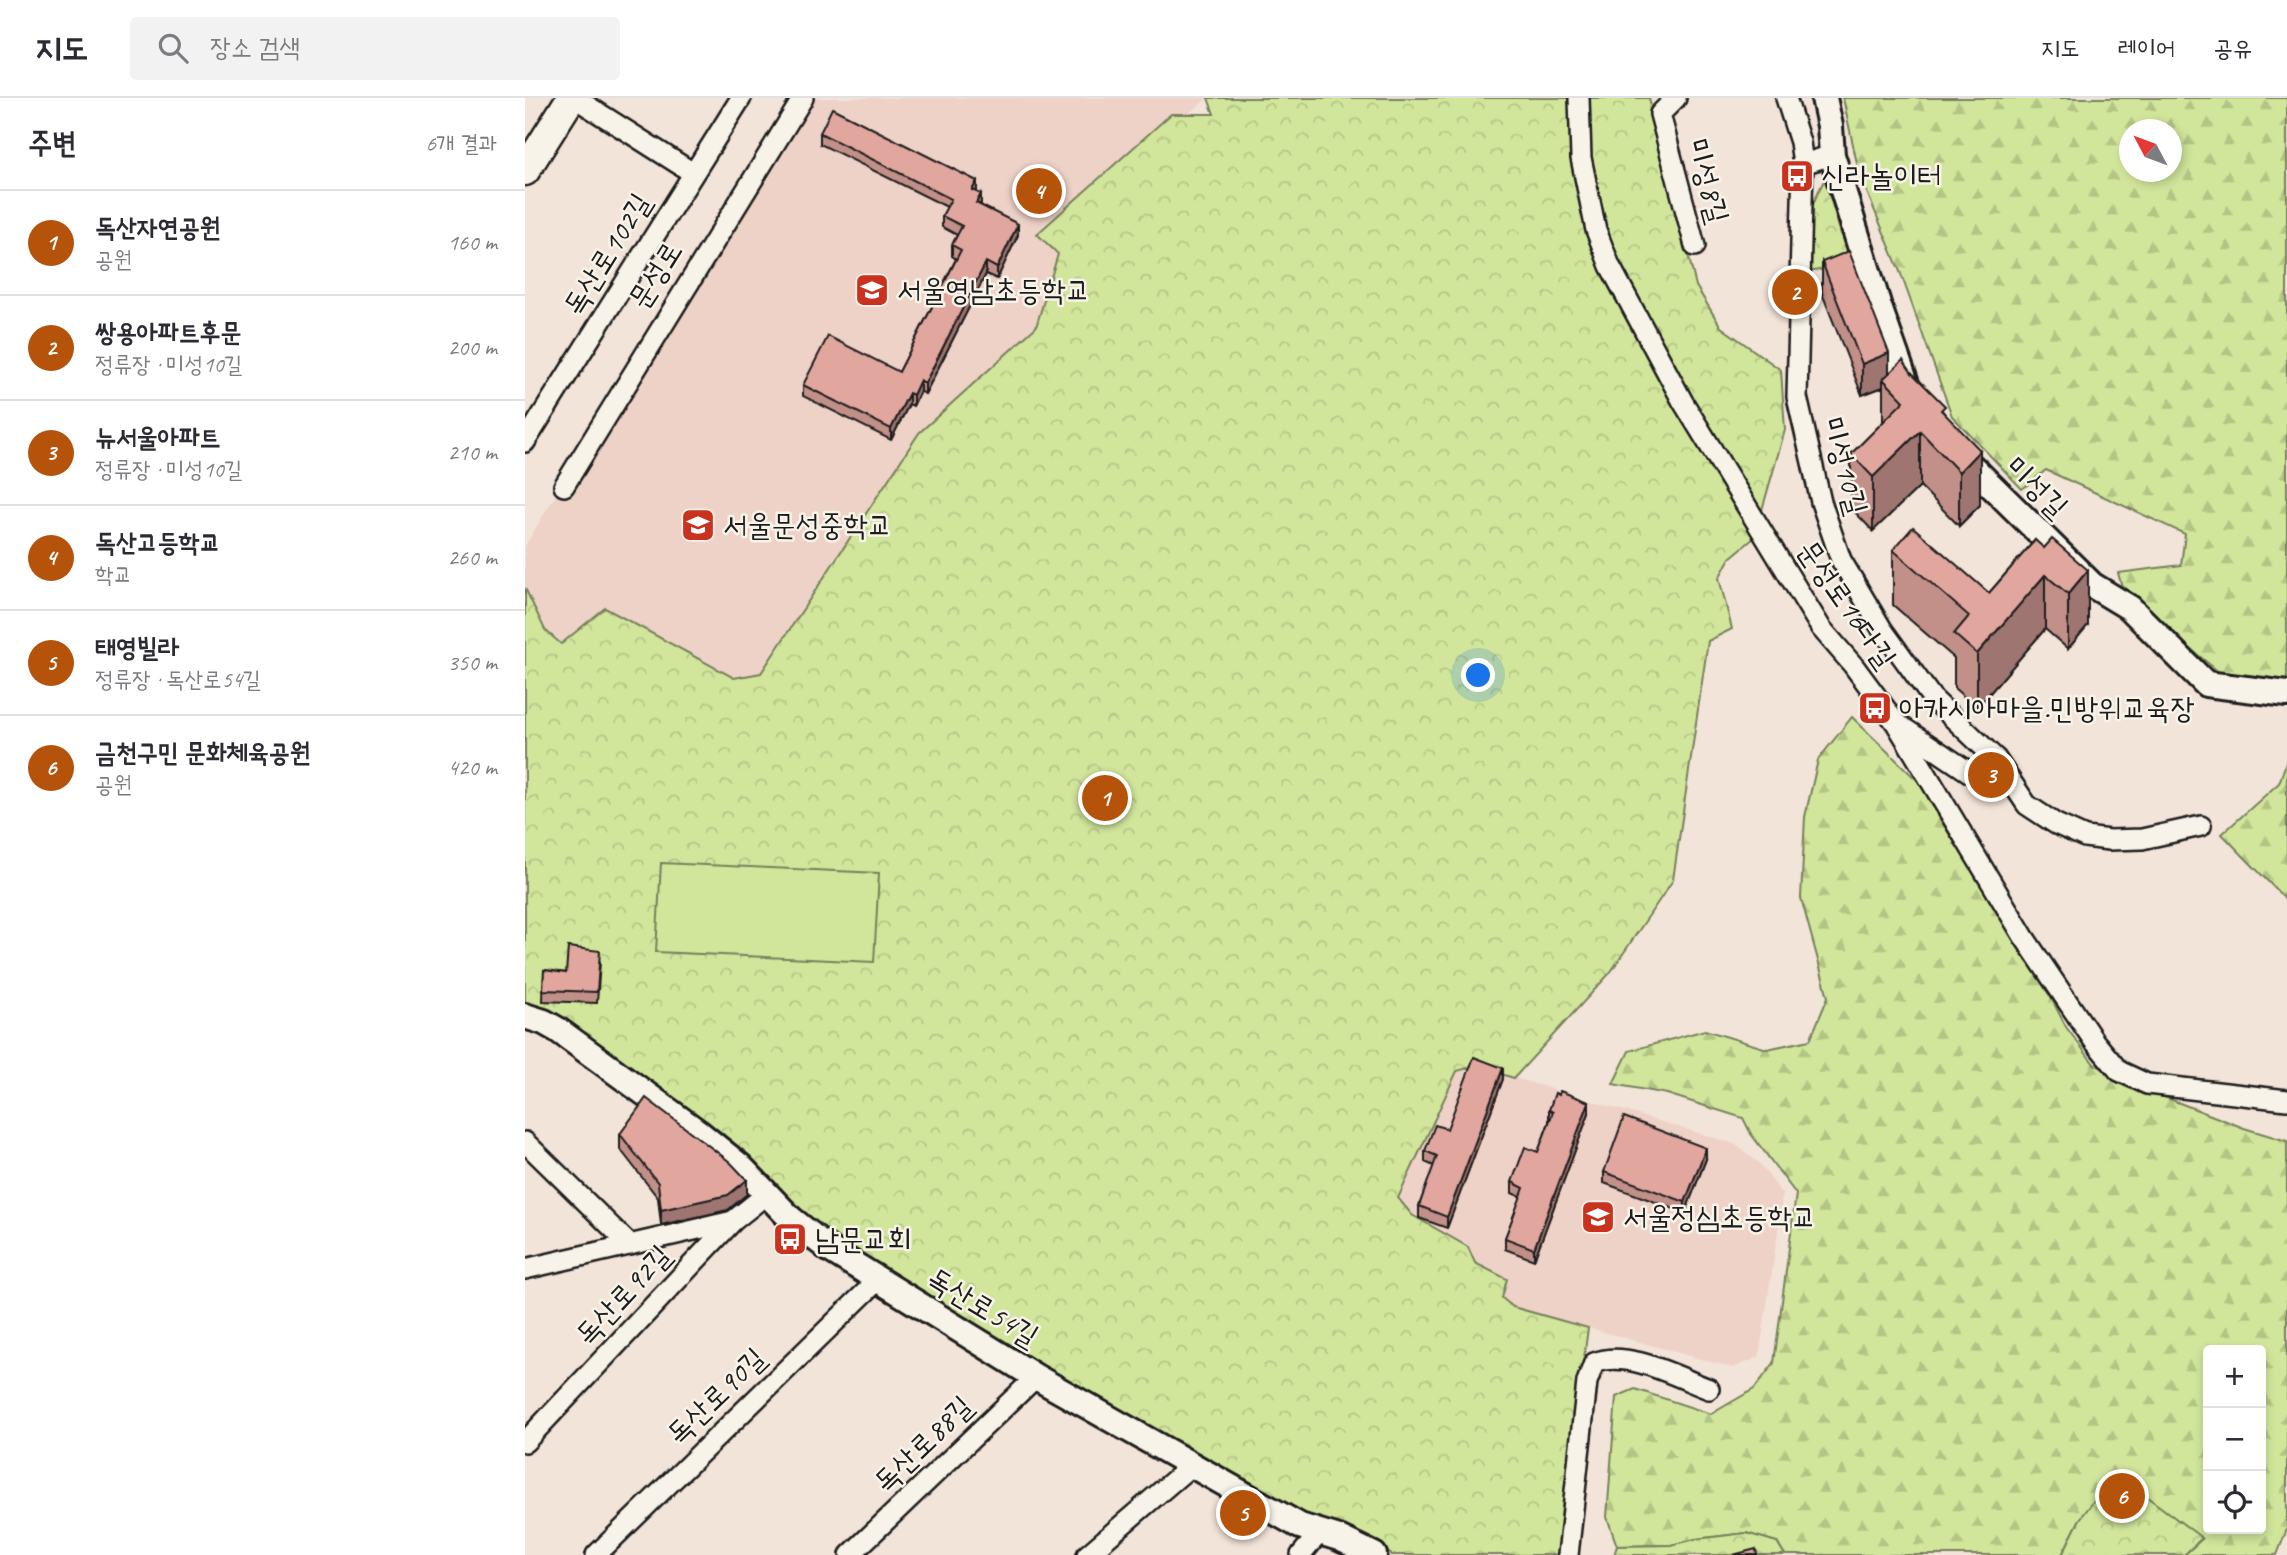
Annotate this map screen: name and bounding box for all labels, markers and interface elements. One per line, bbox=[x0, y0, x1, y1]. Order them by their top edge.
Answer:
search box bbox=[130, 17, 620, 80]
text: 지도 bbox=[35, 27, 88, 69]
icon: search bbox=[154, 29, 192, 67]
text: 장소 검색 bbox=[210, 31, 300, 64]
text: 지도 bbox=[2041, 33, 2079, 63]
text: 레이어 bbox=[2117, 33, 2175, 63]
text: 공유 bbox=[2213, 33, 2252, 63]
north arrow bbox=[2119, 119, 2182, 182]
text: 주변 bbox=[28, 124, 76, 162]
text: 6개 결과 bbox=[426, 129, 497, 158]
street label: 미성8길 bbox=[1679, 135, 1737, 227]
bus stop icon: 신라놀이터 bbox=[1778, 157, 1816, 195]
place label: 신라놀이터 bbox=[1821, 157, 1942, 195]
pin: 4 bbox=[1016, 165, 1062, 217]
street label: 독산로102길 bbox=[555, 186, 659, 322]
text: 독산자연공원 bbox=[95, 211, 221, 244]
text: 1 bbox=[46, 228, 56, 257]
text: 160 m bbox=[448, 228, 497, 257]
street label: 문성로 bbox=[620, 234, 690, 316]
text: 공원 bbox=[95, 245, 132, 274]
pin: 2 bbox=[1772, 266, 1818, 318]
school or university icon: 서울영남초등학교 bbox=[853, 271, 891, 309]
place label: 서울영남초등학교 bbox=[897, 271, 1090, 309]
text: 쌍용아파트후문 bbox=[95, 316, 241, 349]
text: 2 bbox=[46, 333, 56, 362]
text: 200 m bbox=[448, 333, 497, 362]
text: 정류장 · 미성10길 bbox=[95, 350, 242, 379]
street label: 미성10길 bbox=[1814, 413, 1876, 519]
text: 뉴서울아파트 bbox=[95, 421, 221, 454]
text: 3 bbox=[46, 438, 56, 467]
text: 210 m bbox=[448, 438, 497, 467]
street label: 미성길 bbox=[1998, 448, 2076, 526]
text: 정류장 · 미성10길 bbox=[95, 455, 242, 484]
school or university icon: 서울문성중학교 bbox=[679, 506, 717, 544]
place label: 서울문성중학교 bbox=[723, 506, 892, 544]
text: 독산고등학교 bbox=[95, 526, 221, 559]
street label: 문성로16다길 bbox=[1789, 533, 1905, 675]
text: 4 bbox=[46, 543, 56, 572]
text: 260 m bbox=[448, 543, 497, 572]
text: 학교 bbox=[95, 560, 132, 589]
text: 태영빌라 bbox=[95, 631, 179, 664]
text: 5 bbox=[46, 648, 56, 677]
text: 350 m bbox=[448, 648, 497, 677]
your location bbox=[1461, 658, 1495, 692]
text: 정류장 · 독산로54길 bbox=[95, 665, 261, 694]
bus stop icon: 아카시아마을.민방위교육장 bbox=[1856, 689, 1894, 727]
place label: 아카시아마을.민방위교육장 bbox=[1899, 689, 2195, 727]
text: 금천구민 문화체육공원 bbox=[95, 736, 311, 769]
pin: 3 bbox=[1968, 749, 2014, 801]
text: 6 bbox=[46, 753, 56, 782]
text: 420 m bbox=[448, 753, 497, 782]
text: 공원 bbox=[95, 770, 132, 799]
pin: 1 bbox=[1082, 772, 1128, 824]
school or university icon: 서울정심초등학교 bbox=[1579, 1198, 1617, 1236]
place label: 서울정심초등학교 bbox=[1623, 1198, 1816, 1236]
bus stop icon: 남문교회 bbox=[771, 1220, 809, 1258]
place label: 남문교회 bbox=[815, 1220, 912, 1258]
street label: 독산로92길 bbox=[567, 1237, 679, 1353]
street label: 독산로54길 bbox=[920, 1259, 1046, 1355]
street label: 독산로90길 bbox=[658, 1339, 774, 1453]
map controls bbox=[2203, 1345, 2266, 1534]
button: + bbox=[2203, 1345, 2266, 1408]
street label: 독산로88길 bbox=[865, 1387, 981, 1501]
button: − bbox=[2203, 1408, 2266, 1471]
pin: 6 bbox=[2099, 1470, 2145, 1522]
button: locate bbox=[2203, 1471, 2266, 1534]
pin: 5 bbox=[1220, 1487, 1266, 1539]

